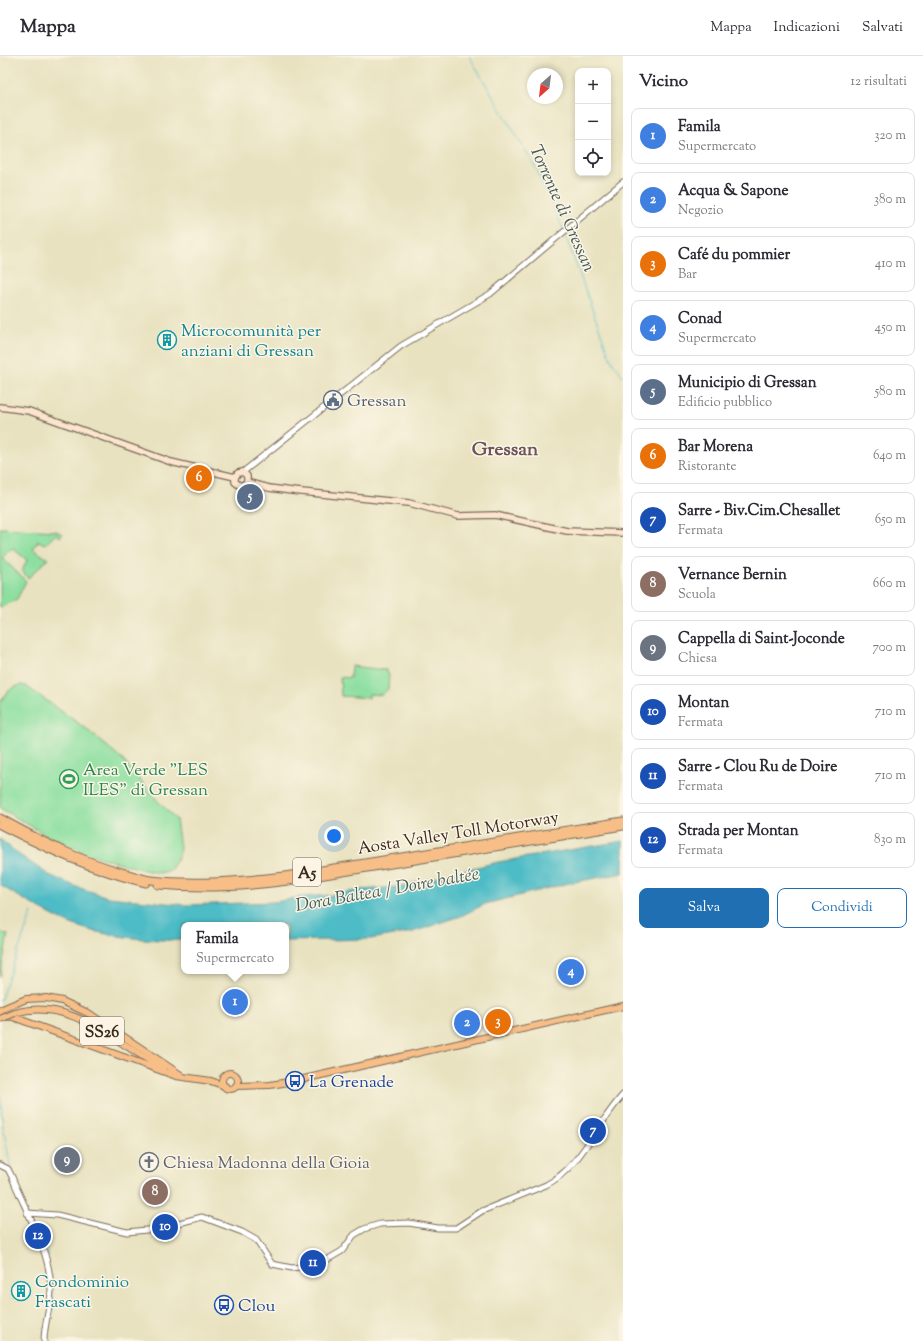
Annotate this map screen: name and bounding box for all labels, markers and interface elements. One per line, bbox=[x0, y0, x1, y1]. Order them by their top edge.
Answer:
text: Mappa bbox=[20, 14, 76, 41]
text: Mappa bbox=[711, 18, 752, 38]
text: Indicazioni bbox=[774, 18, 840, 38]
text: Salvati bbox=[862, 18, 903, 38]
north arrow bbox=[527, 68, 563, 104]
map controls bbox=[575, 68, 611, 176]
button: + bbox=[575, 68, 611, 104]
text: Vicino bbox=[639, 70, 688, 94]
text: 12 risultati bbox=[851, 73, 907, 91]
button: − bbox=[575, 104, 611, 140]
text: Famila bbox=[678, 117, 721, 138]
text: 1 bbox=[651, 127, 655, 145]
text: 320 m bbox=[874, 127, 906, 145]
text: Supermercato bbox=[678, 138, 756, 156]
button: locate bbox=[575, 140, 611, 176]
water label: Torrente di Gressan bbox=[522, 141, 601, 277]
text: Acqua & Sapone bbox=[678, 181, 789, 202]
text: 2 bbox=[650, 191, 656, 209]
text: 380 m bbox=[874, 191, 906, 209]
text: Negozio bbox=[678, 202, 723, 220]
text: Café du pommier bbox=[678, 245, 790, 266]
text: 3 bbox=[650, 255, 656, 273]
text: 410 m bbox=[875, 255, 906, 273]
text: Bar bbox=[678, 266, 697, 284]
text: Conad bbox=[678, 309, 722, 330]
text: 4 bbox=[650, 319, 656, 337]
text: 450 m bbox=[875, 319, 906, 337]
place label: Microcomunità per anziani di Gressan bbox=[181, 320, 322, 364]
building icon: Microcomunità per anziani di Gressan bbox=[156, 329, 178, 351]
text: Supermercato bbox=[678, 330, 756, 348]
text: Municipio di Gressan bbox=[678, 373, 817, 394]
text: 5 bbox=[651, 383, 655, 401]
text: 580 m bbox=[875, 383, 906, 401]
public building icon: Gressan bbox=[322, 389, 344, 411]
place label: Gressan bbox=[347, 390, 406, 414]
text: Edificio pubblico bbox=[678, 394, 772, 412]
district label: Gressan bbox=[472, 437, 539, 464]
text: Bar Morena bbox=[678, 437, 753, 458]
text: 6 bbox=[650, 447, 656, 465]
text: 640 m bbox=[873, 447, 906, 465]
text: Ristorante bbox=[678, 458, 737, 476]
pin: 6 bbox=[186, 463, 212, 493]
pin: 5 bbox=[237, 482, 263, 512]
text: Sarre - Biv.Cim.Chesallet bbox=[678, 501, 840, 522]
text: 7 bbox=[650, 511, 656, 529]
text: 650 m bbox=[875, 511, 906, 529]
text: Fermata bbox=[678, 522, 723, 540]
text: Vernance Bernin bbox=[678, 565, 787, 586]
text: 8 bbox=[650, 575, 656, 593]
text: 660 m bbox=[873, 575, 906, 593]
text: Scuola bbox=[678, 586, 716, 604]
text: Cappella di Saint-Joconde bbox=[678, 629, 845, 650]
text: 9 bbox=[650, 639, 656, 657]
text: 700 m bbox=[872, 639, 906, 657]
text: Chiesa bbox=[678, 650, 717, 668]
text: Montan bbox=[678, 693, 729, 714]
text: 10 bbox=[647, 703, 659, 721]
text: 710 m bbox=[875, 703, 906, 721]
text: Fermata bbox=[678, 714, 723, 732]
text: Sarre - Clou Ru de Doire bbox=[678, 757, 837, 778]
place label: Area Verde "LES ILES" di Gressan bbox=[83, 759, 208, 803]
text: 11 bbox=[649, 767, 657, 785]
text: 710 m bbox=[875, 767, 906, 785]
sports icon: Area Verde "LES ILES" di Gressan bbox=[58, 768, 80, 790]
text: Fermata bbox=[678, 778, 723, 796]
street label: Aosta Valley Toll Motorway bbox=[356, 806, 561, 862]
text: Strada per Montan bbox=[678, 821, 799, 842]
your location bbox=[324, 826, 344, 846]
text: 12 bbox=[648, 831, 658, 849]
text: 830 m bbox=[874, 831, 906, 849]
text: Fermata bbox=[678, 842, 723, 860]
road number: A5 bbox=[293, 858, 321, 886]
water label: Dora Baltea / Doire baltée bbox=[294, 862, 481, 920]
button: Salva bbox=[639, 888, 769, 928]
button: Condividi bbox=[777, 888, 907, 928]
popup bbox=[181, 922, 289, 974]
text: Famila bbox=[196, 929, 239, 950]
text: Supermercato bbox=[196, 950, 274, 968]
pin: 4 bbox=[558, 957, 584, 987]
pin: 1 bbox=[222, 987, 248, 1017]
pin: 3 bbox=[485, 1007, 511, 1037]
pin: 2 bbox=[454, 1008, 480, 1038]
road number: SS26 bbox=[80, 1017, 124, 1045]
bus stop icon: La Grenade bbox=[284, 1070, 306, 1092]
place label: La Grenade bbox=[309, 1071, 394, 1095]
pin: 7 bbox=[580, 1116, 606, 1146]
pin: 9 bbox=[54, 1145, 80, 1175]
church icon: Chiesa Madonna della Gioia bbox=[138, 1151, 160, 1173]
place label: Chiesa Madonna della Gioia bbox=[163, 1152, 370, 1176]
pin: 8 bbox=[142, 1177, 168, 1207]
pin: 10 bbox=[152, 1212, 178, 1242]
pin: 12 bbox=[25, 1221, 51, 1251]
pin: 11 bbox=[300, 1248, 326, 1278]
place label: Condominio Frascati bbox=[35, 1271, 129, 1315]
building icon: Condominio Frascati bbox=[10, 1280, 32, 1302]
bus stop icon: Clou bbox=[213, 1294, 235, 1316]
place label: Clou bbox=[238, 1295, 276, 1319]

